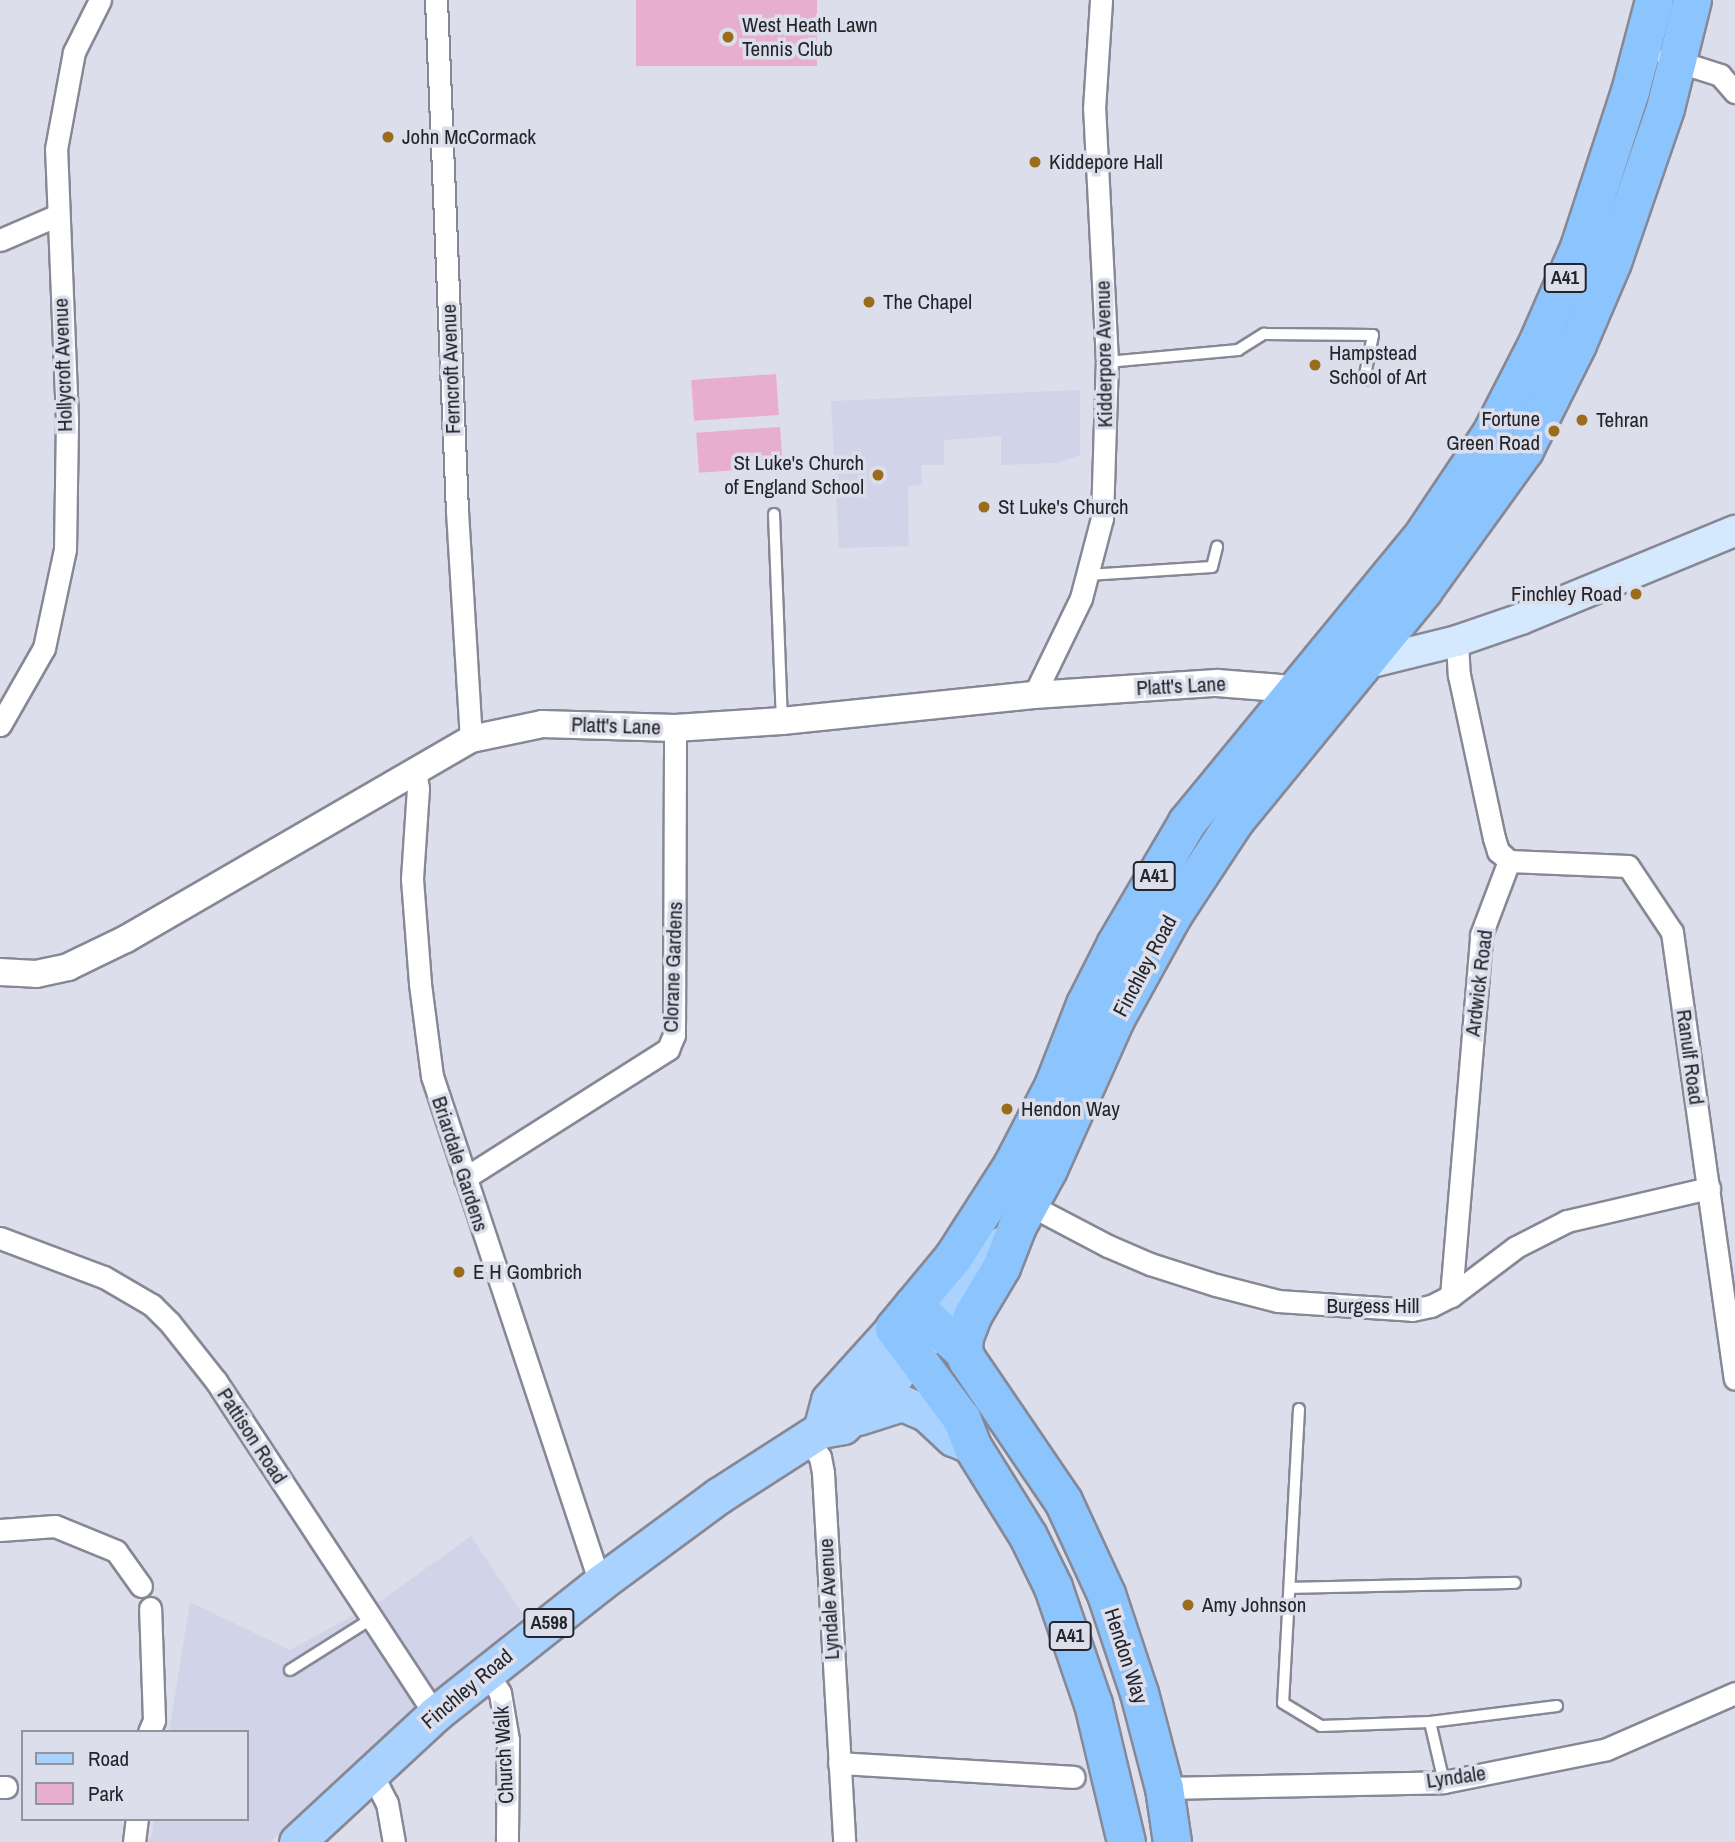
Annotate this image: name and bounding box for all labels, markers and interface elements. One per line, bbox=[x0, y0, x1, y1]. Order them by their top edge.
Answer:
place label: West Heath Lawn Tennis Club bbox=[742, 12, 878, 62]
marker: West Heath Lawn Tennis Club bbox=[720, 29, 736, 45]
place label: John McCormack bbox=[402, 124, 536, 150]
marker: John McCormack bbox=[380, 129, 396, 145]
place label: Kiddepore Hall bbox=[1049, 149, 1163, 175]
marker: Kiddepore Hall bbox=[1027, 154, 1043, 170]
road number: A41 bbox=[1542, 262, 1588, 294]
street label: Kidderpore Avenue bbox=[1090, 280, 1118, 428]
place label: The Chapel bbox=[883, 289, 972, 315]
marker: The Chapel bbox=[861, 294, 877, 310]
street label: Hollycroft Avenue bbox=[48, 297, 78, 433]
street label: Ferncroft Avenue bbox=[436, 303, 466, 435]
place label: Hampstead School of Art bbox=[1329, 340, 1428, 390]
marker: Hampstead School of Art bbox=[1307, 357, 1323, 373]
place label: Fortune Green Road bbox=[1446, 406, 1540, 456]
place label: Tehran bbox=[1596, 407, 1649, 433]
marker: Tehran bbox=[1574, 412, 1590, 428]
marker: Fortune Green Road bbox=[1546, 423, 1562, 439]
place label: St Luke's Church of England School bbox=[724, 450, 864, 500]
marker: St Luke's Church of England School bbox=[870, 467, 886, 483]
place label: St Luke's Church bbox=[998, 494, 1129, 520]
marker: St Luke's Church bbox=[976, 499, 992, 515]
place label: Finchley Road bbox=[1511, 581, 1622, 607]
marker: Finchley Road bbox=[1628, 586, 1644, 602]
street label: Platt's Lane bbox=[1136, 671, 1226, 701]
street label: Platt's Lane bbox=[571, 712, 661, 740]
road number: A41 bbox=[1131, 860, 1177, 891]
street label: Clorane Gardens bbox=[658, 901, 688, 1033]
street label: Finchley Road bbox=[1108, 911, 1182, 1021]
street label: Ardwick Road bbox=[1460, 928, 1498, 1038]
street label: Ranulf Road bbox=[1671, 1008, 1709, 1106]
street label: Briardale Gardens bbox=[426, 1093, 494, 1235]
place label: Hendon Way bbox=[1021, 1096, 1120, 1122]
marker: Hendon Way bbox=[999, 1101, 1015, 1117]
place label: E H Gombrich bbox=[473, 1259, 582, 1285]
marker: E H Gombrich bbox=[451, 1264, 467, 1280]
street label: Burgess Hill bbox=[1327, 1293, 1419, 1319]
street label: Pattison Road bbox=[212, 1383, 292, 1489]
street label: Lyndale Avenue bbox=[813, 1537, 845, 1661]
place label: Amy Johnson bbox=[1202, 1592, 1306, 1618]
marker: Amy Johnson bbox=[1180, 1597, 1196, 1613]
street label: Hendon Way bbox=[1099, 1605, 1153, 1707]
road number: A598 bbox=[523, 1608, 575, 1638]
road number: A41 bbox=[1047, 1620, 1093, 1652]
street label: Finchley Road bbox=[416, 1644, 518, 1734]
street label: Church Walk bbox=[489, 1705, 519, 1805]
legend bbox=[21, 1730, 248, 1821]
text: Road bbox=[88, 1744, 129, 1773]
street label: Lyndale bbox=[1425, 1760, 1487, 1794]
text: Park bbox=[88, 1779, 123, 1808]

